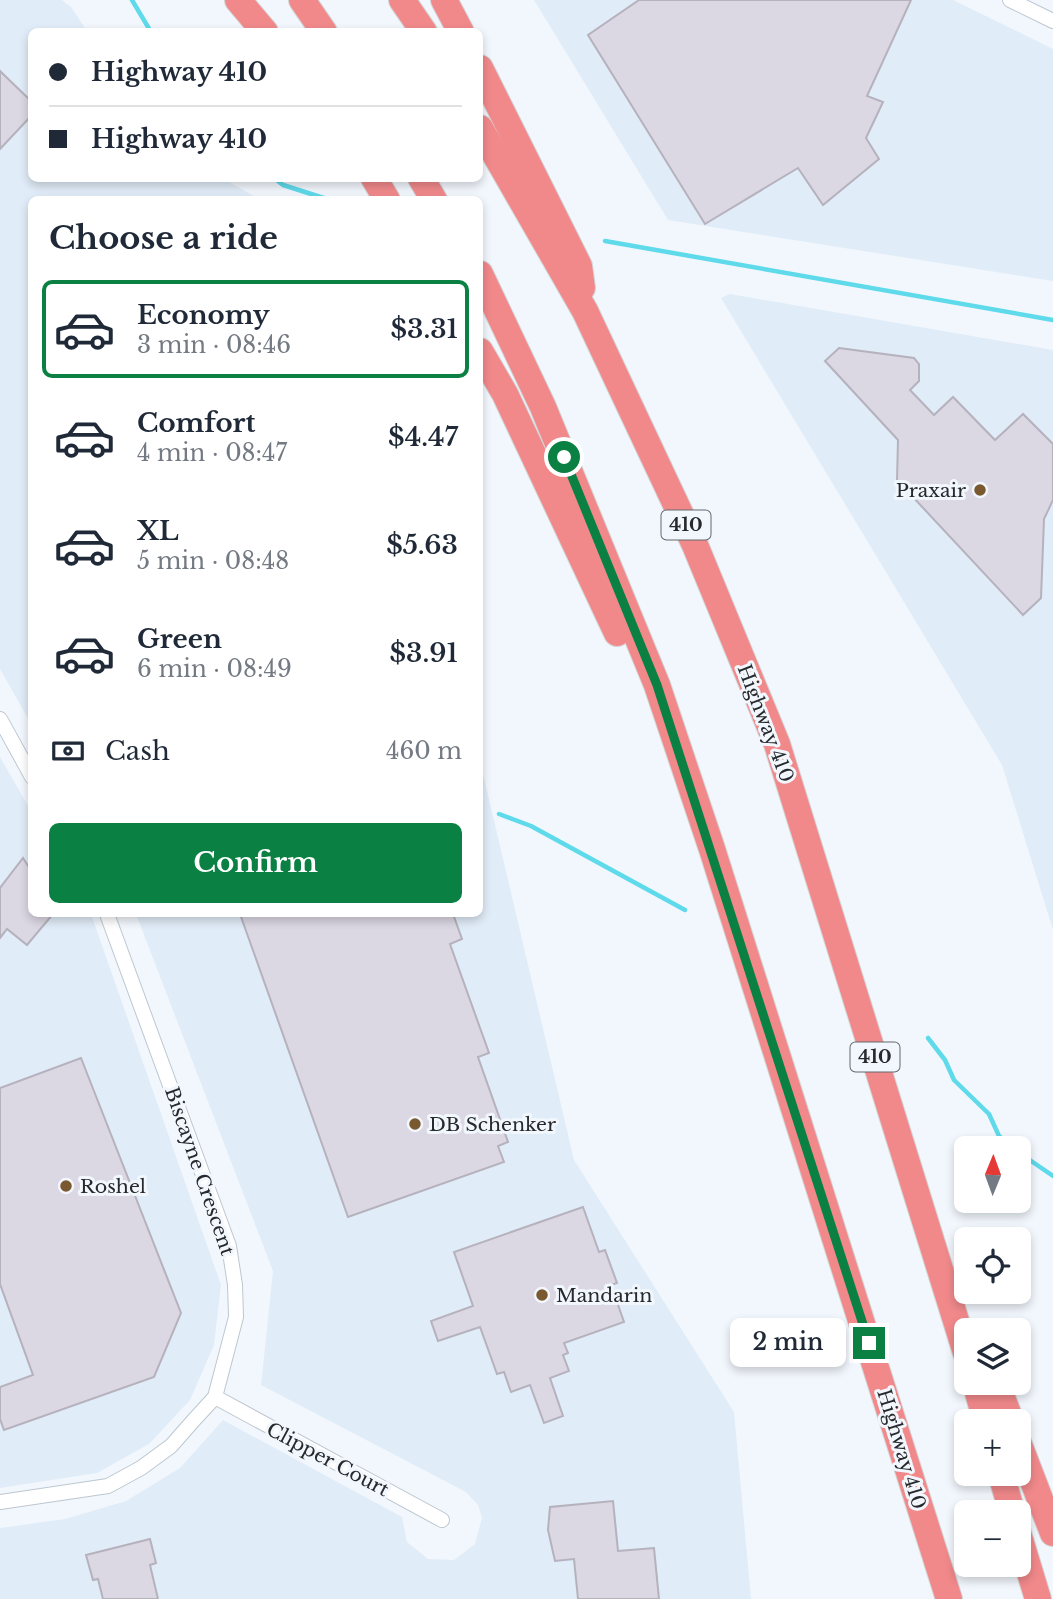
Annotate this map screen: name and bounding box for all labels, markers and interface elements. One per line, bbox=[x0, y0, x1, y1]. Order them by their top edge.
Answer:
text: Highway 410 bbox=[91, 56, 267, 88]
text: Highway 410 bbox=[91, 123, 267, 155]
text: Choose a ride bbox=[49, 218, 278, 258]
icon: car bbox=[53, 298, 116, 361]
text: Economy bbox=[137, 299, 270, 331]
text: $3.31 bbox=[390, 313, 458, 345]
text: 3 min · 08:46 bbox=[137, 331, 291, 359]
icon: car bbox=[53, 406, 116, 469]
text: Comfort bbox=[137, 407, 255, 439]
text: $4.47 bbox=[388, 421, 458, 453]
text: 4 min · 08:47 bbox=[137, 439, 287, 467]
route start bbox=[548, 441, 580, 473]
place label: Praxair bbox=[896, 479, 966, 502]
marker: Praxair bbox=[972, 482, 988, 498]
road number: 410 bbox=[662, 510, 710, 540]
icon: car bbox=[53, 514, 116, 577]
text: XL bbox=[137, 515, 179, 547]
text: $5.63 bbox=[386, 529, 458, 561]
text: 5 min · 08:48 bbox=[137, 547, 289, 575]
icon: car bbox=[53, 622, 116, 685]
text: Green bbox=[137, 623, 222, 655]
text: $3.91 bbox=[390, 637, 458, 669]
text: 6 min · 08:49 bbox=[137, 655, 292, 683]
street label: Highway 410 bbox=[732, 661, 799, 785]
icon: cash bbox=[49, 732, 87, 770]
text: Cash bbox=[105, 735, 170, 767]
text: 460 m bbox=[386, 737, 462, 765]
button: Confirm bbox=[49, 823, 462, 903]
road number: 410 bbox=[850, 1042, 900, 1072]
street label: Biscayne Crescent bbox=[160, 1084, 239, 1259]
place label: DB Schenker bbox=[429, 1113, 556, 1136]
marker: DB Schenker bbox=[407, 1116, 423, 1132]
north arrow bbox=[954, 1136, 1031, 1213]
map controls bbox=[954, 1136, 1031, 1577]
place label: Roshel bbox=[80, 1175, 146, 1198]
marker: Roshel bbox=[58, 1178, 74, 1194]
button: locate bbox=[954, 1227, 1031, 1304]
place label: Mandarin bbox=[556, 1284, 652, 1307]
marker: Mandarin bbox=[534, 1287, 550, 1303]
callout: 2 min bbox=[729, 1318, 844, 1368]
button: layers bbox=[954, 1318, 1031, 1395]
route end bbox=[853, 1327, 885, 1359]
text: 2 min bbox=[753, 1328, 823, 1356]
street label: Highway 410 bbox=[872, 1386, 931, 1512]
button: + bbox=[954, 1409, 1031, 1486]
street label: Clipper Court bbox=[263, 1418, 394, 1502]
button: − bbox=[954, 1500, 1031, 1577]

